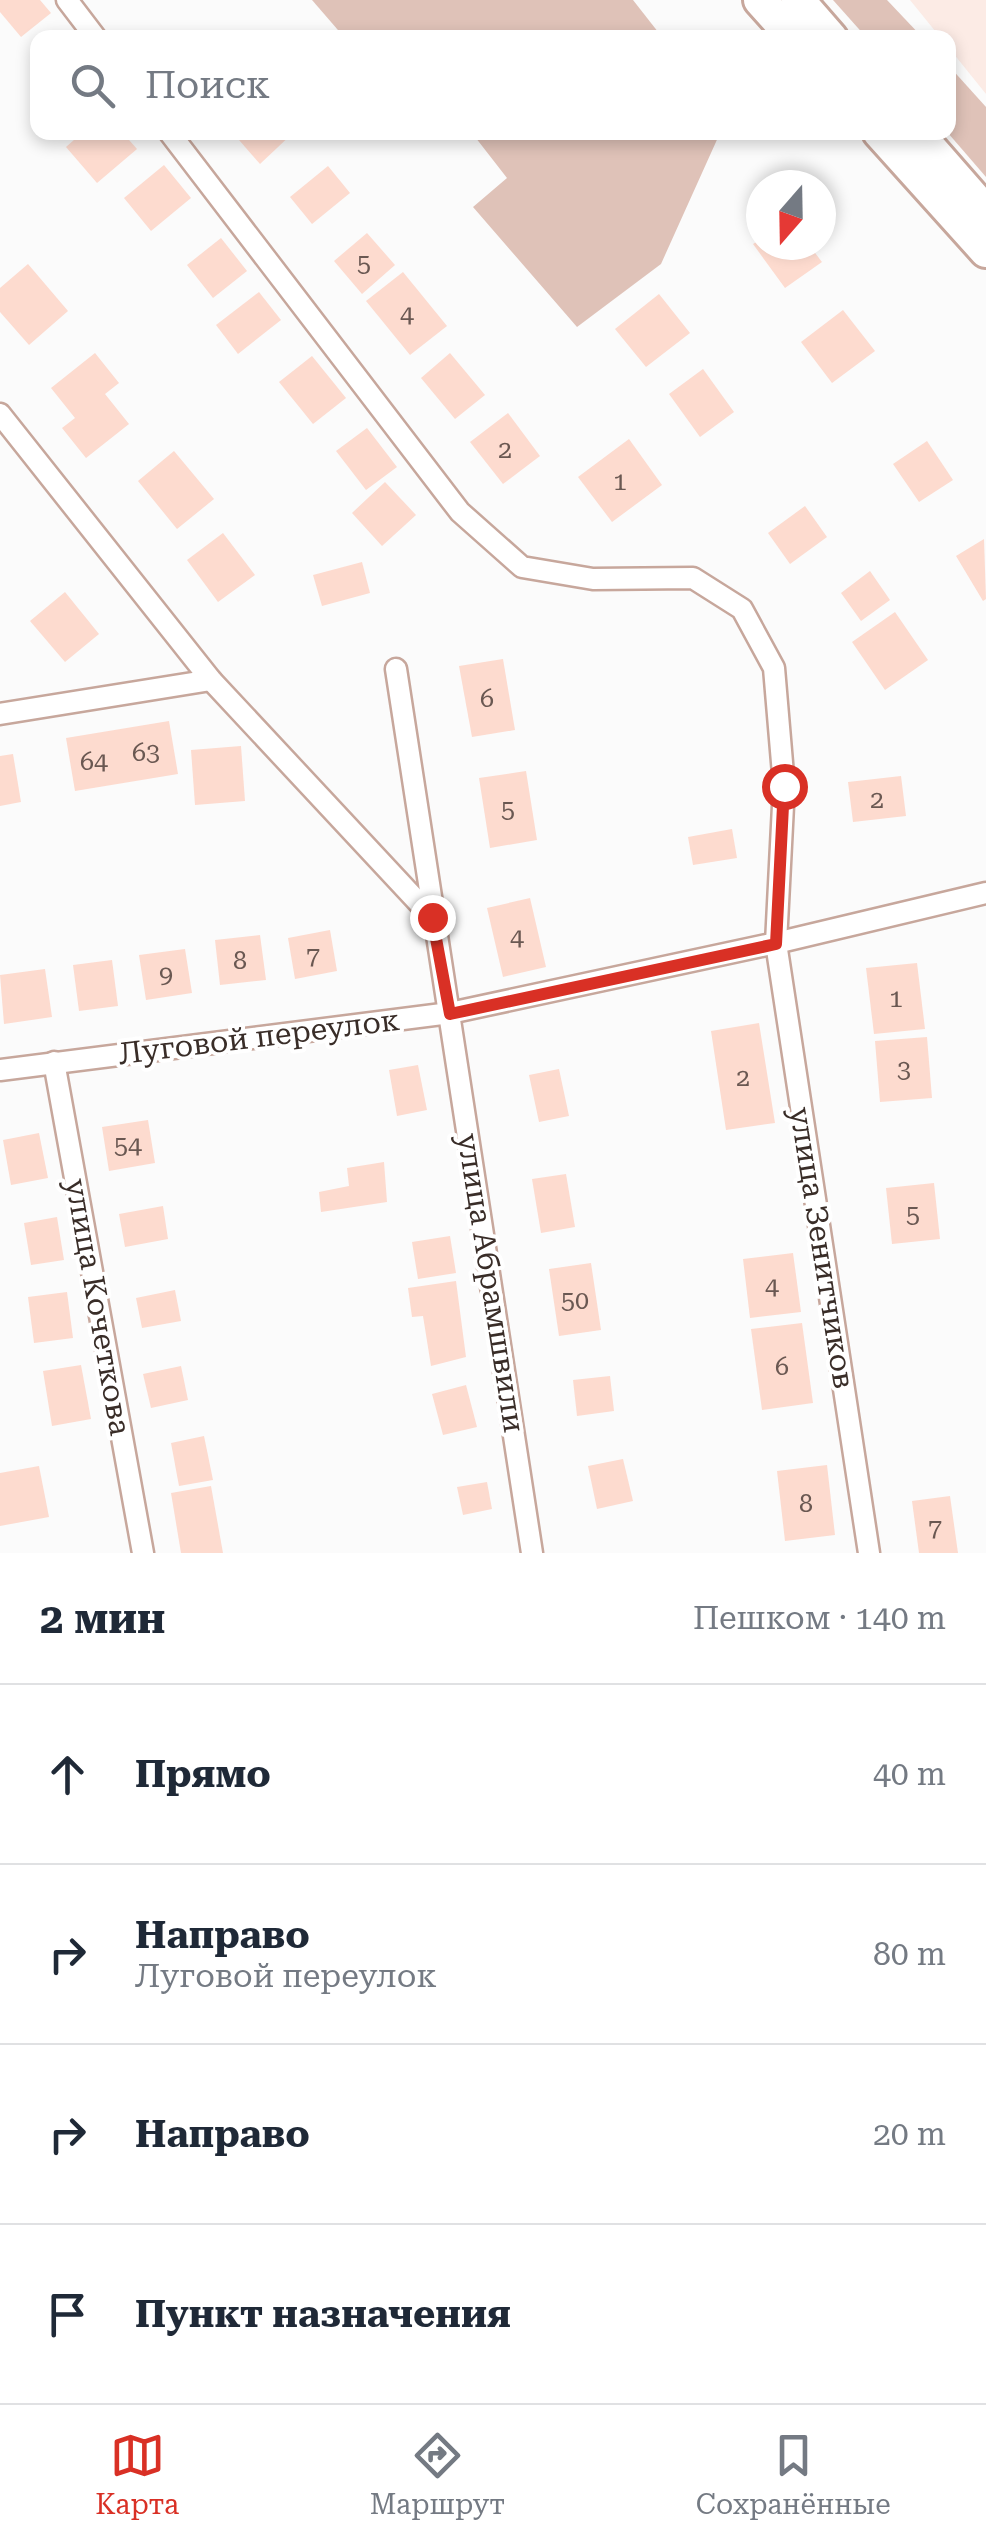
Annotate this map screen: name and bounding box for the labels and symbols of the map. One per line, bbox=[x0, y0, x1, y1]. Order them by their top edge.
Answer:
north arrow bbox=[746, 170, 836, 260]
house number: 5 bbox=[357, 249, 371, 278]
house number: 4 bbox=[400, 300, 414, 329]
house number: 2 bbox=[498, 435, 512, 464]
house number: 1 bbox=[613, 467, 627, 496]
house number: 6 bbox=[480, 684, 494, 713]
house number: 63 bbox=[132, 738, 160, 767]
house number: 64 bbox=[80, 747, 108, 776]
route start bbox=[762, 764, 808, 810]
house number: 2 bbox=[870, 785, 884, 814]
house number: 5 bbox=[501, 795, 515, 824]
route end bbox=[410, 895, 456, 941]
house number: 4 bbox=[510, 923, 524, 952]
house number: 7 bbox=[306, 941, 320, 970]
house number: 8 bbox=[233, 946, 247, 975]
house number: 9 bbox=[159, 960, 173, 989]
house number: 1 bbox=[889, 984, 903, 1013]
street label: Луговой переулок bbox=[116, 1002, 401, 1071]
house number: 3 bbox=[897, 1055, 911, 1084]
house number: 2 bbox=[736, 1063, 750, 1092]
street label: улица Зенитчиков bbox=[783, 1105, 862, 1391]
house number: 54 bbox=[114, 1131, 142, 1160]
street label: улица Абрамшвили bbox=[451, 1131, 532, 1435]
street label: улица Кочеткова bbox=[59, 1176, 138, 1438]
house number: 5 bbox=[906, 1200, 920, 1229]
house number: 4 bbox=[765, 1272, 779, 1301]
house number: 50 bbox=[561, 1286, 589, 1315]
house number: 6 bbox=[775, 1352, 789, 1381]
house number: 8 bbox=[799, 1489, 813, 1518]
house number: 7 bbox=[928, 1513, 942, 1542]

